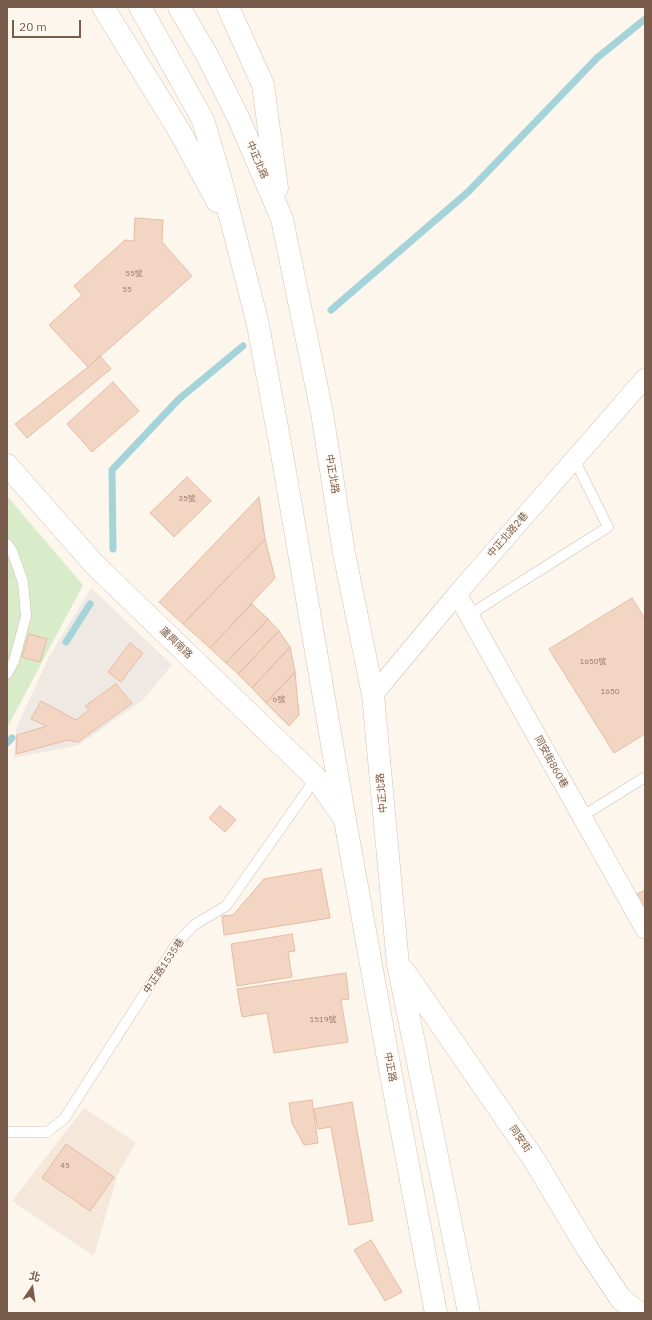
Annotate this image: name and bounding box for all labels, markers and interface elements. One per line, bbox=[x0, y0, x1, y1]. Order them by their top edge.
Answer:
scale bar bbox=[14, 12, 83, 38]
text: 20 m bbox=[19, 19, 47, 34]
street label: 中正北路 bbox=[244, 139, 270, 181]
house number: 55號 bbox=[125, 269, 143, 279]
house number: 55 bbox=[122, 285, 132, 295]
street label: 中正北路 bbox=[323, 453, 341, 495]
house number: 35號 bbox=[178, 494, 196, 504]
street label: 中正北路2巷 bbox=[485, 510, 531, 560]
street label: 蘆興南路 bbox=[157, 625, 195, 661]
house number: 1650號 bbox=[579, 657, 607, 667]
house number: 1650 bbox=[600, 687, 620, 697]
house number: 6號 bbox=[273, 695, 285, 705]
street label: 同安街860巷 bbox=[532, 734, 570, 790]
street label: 中正北路 bbox=[374, 773, 390, 813]
street label: 中正路1535巷 bbox=[141, 936, 187, 996]
house number: 1519號 bbox=[309, 1015, 337, 1025]
street label: 中正路 bbox=[381, 1051, 399, 1083]
street label: 同安街 bbox=[506, 1123, 534, 1155]
house number: 45 bbox=[60, 1161, 70, 1171]
north arrow bbox=[12, 1268, 52, 1308]
text: 北 bbox=[28, 1268, 42, 1284]

